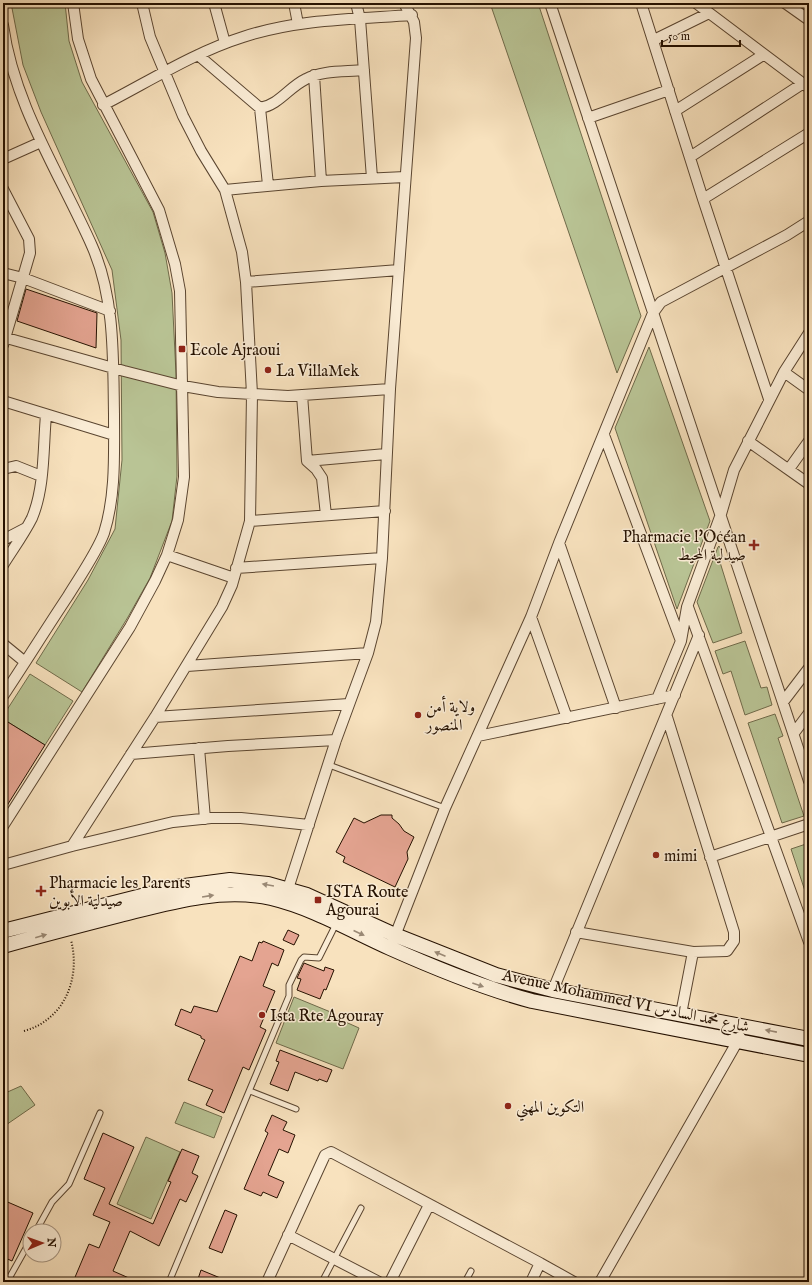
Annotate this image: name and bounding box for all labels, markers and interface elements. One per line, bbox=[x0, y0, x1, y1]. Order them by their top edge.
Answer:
scale bar bbox=[662, 22, 740, 48]
text: 50 m bbox=[668, 29, 690, 44]
place label: Ecole Ajraoui bbox=[190, 341, 280, 361]
marker: Ecole Ajraoui bbox=[177, 344, 187, 354]
place label: La VillaMek bbox=[276, 362, 359, 382]
marker: La VillaMek bbox=[263, 365, 273, 375]
place label: Pharmacie l'Océan صيدلية المحيط bbox=[623, 528, 746, 566]
marker: Pharmacie l'Océan صيدلية المحيط bbox=[749, 540, 759, 550]
place label: ولاية أمن المنصور bbox=[424, 695, 475, 736]
marker: ولاية أمن المنصور bbox=[413, 710, 423, 720]
place label: mimi bbox=[664, 847, 697, 867]
marker: mimi bbox=[651, 850, 661, 860]
place label: Pharmacie les Parents صيدلية الأبوين bbox=[49, 874, 191, 912]
one-way arrow bbox=[262, 881, 274, 887]
place label: ISTA Route Agourai bbox=[325, 883, 408, 921]
marker: Pharmacie les Parents صيدلية الأبوين bbox=[36, 886, 46, 896]
one-way arrow bbox=[202, 893, 214, 899]
marker: ISTA Route Agourai bbox=[313, 895, 323, 905]
one-way arrow bbox=[353, 930, 364, 936]
one-way arrow bbox=[35, 933, 47, 939]
one-way arrow bbox=[435, 951, 446, 957]
street label: Avenue Mohammed VI شارع محمد السادس bbox=[499, 966, 751, 1040]
one-way arrow bbox=[472, 982, 484, 988]
place label: Ista Rte Agouray bbox=[270, 1007, 384, 1027]
marker: Ista Rte Agouray bbox=[257, 1010, 267, 1020]
one-way arrow bbox=[765, 1028, 777, 1034]
place label: التكوين المهني bbox=[516, 1098, 584, 1122]
marker: التكوين المهني bbox=[503, 1101, 513, 1111]
north arrow bbox=[22, 1223, 62, 1263]
text: N bbox=[44, 1237, 58, 1248]

